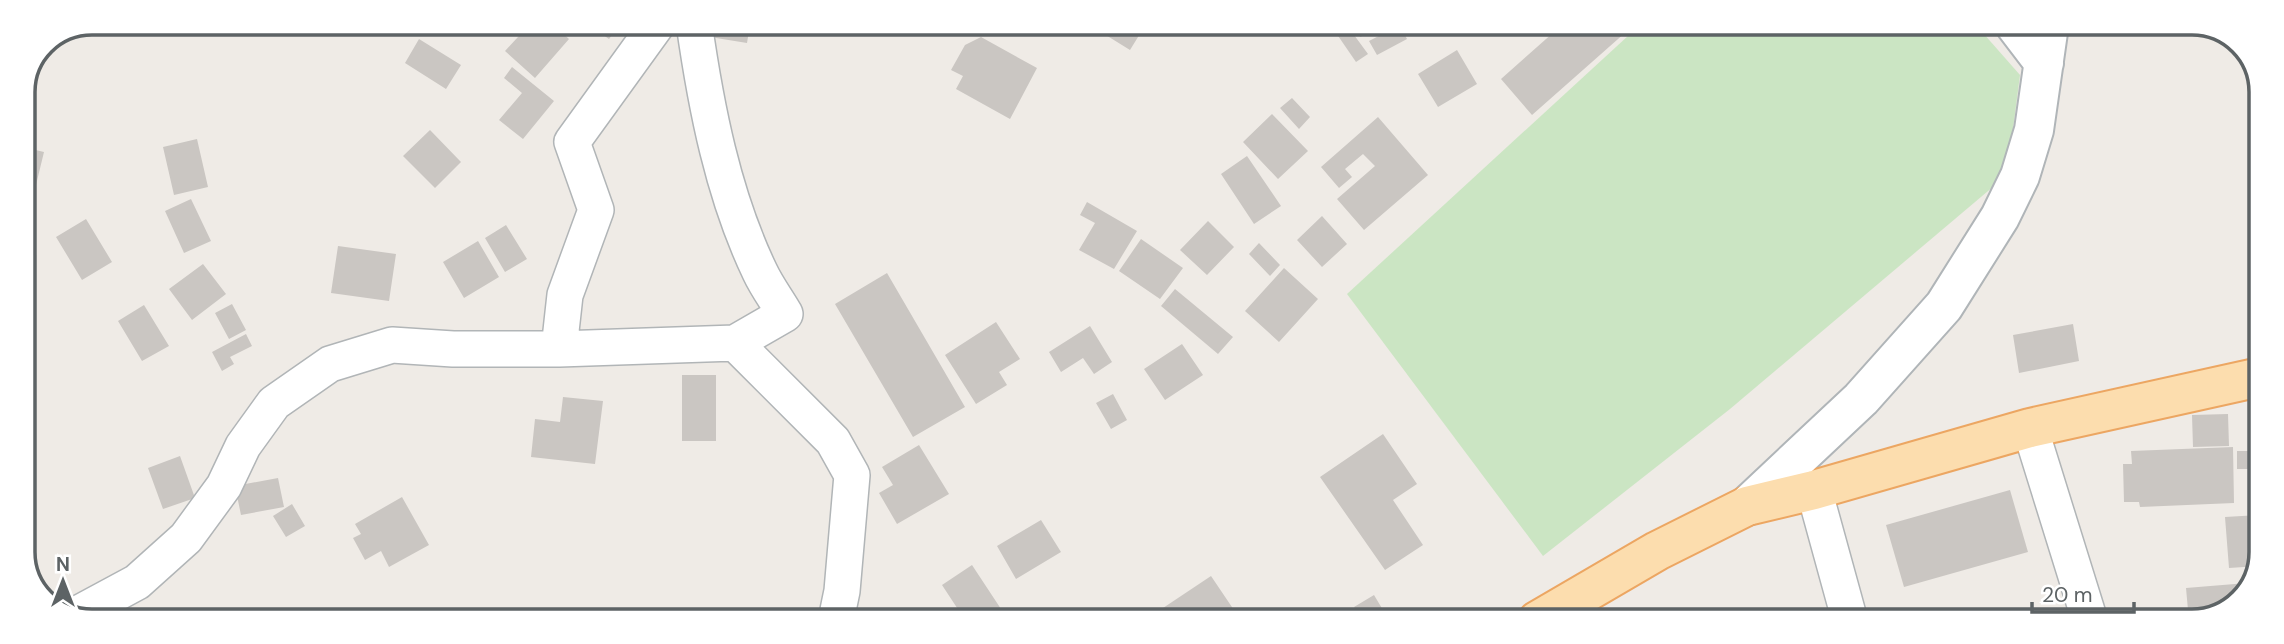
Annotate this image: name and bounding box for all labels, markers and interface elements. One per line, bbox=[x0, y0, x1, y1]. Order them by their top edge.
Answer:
north arrow bbox=[28, 546, 98, 616]
text: N bbox=[56, 552, 70, 577]
scale bar bbox=[2032, 570, 2134, 614]
text: 20 m bbox=[2042, 581, 2093, 609]

